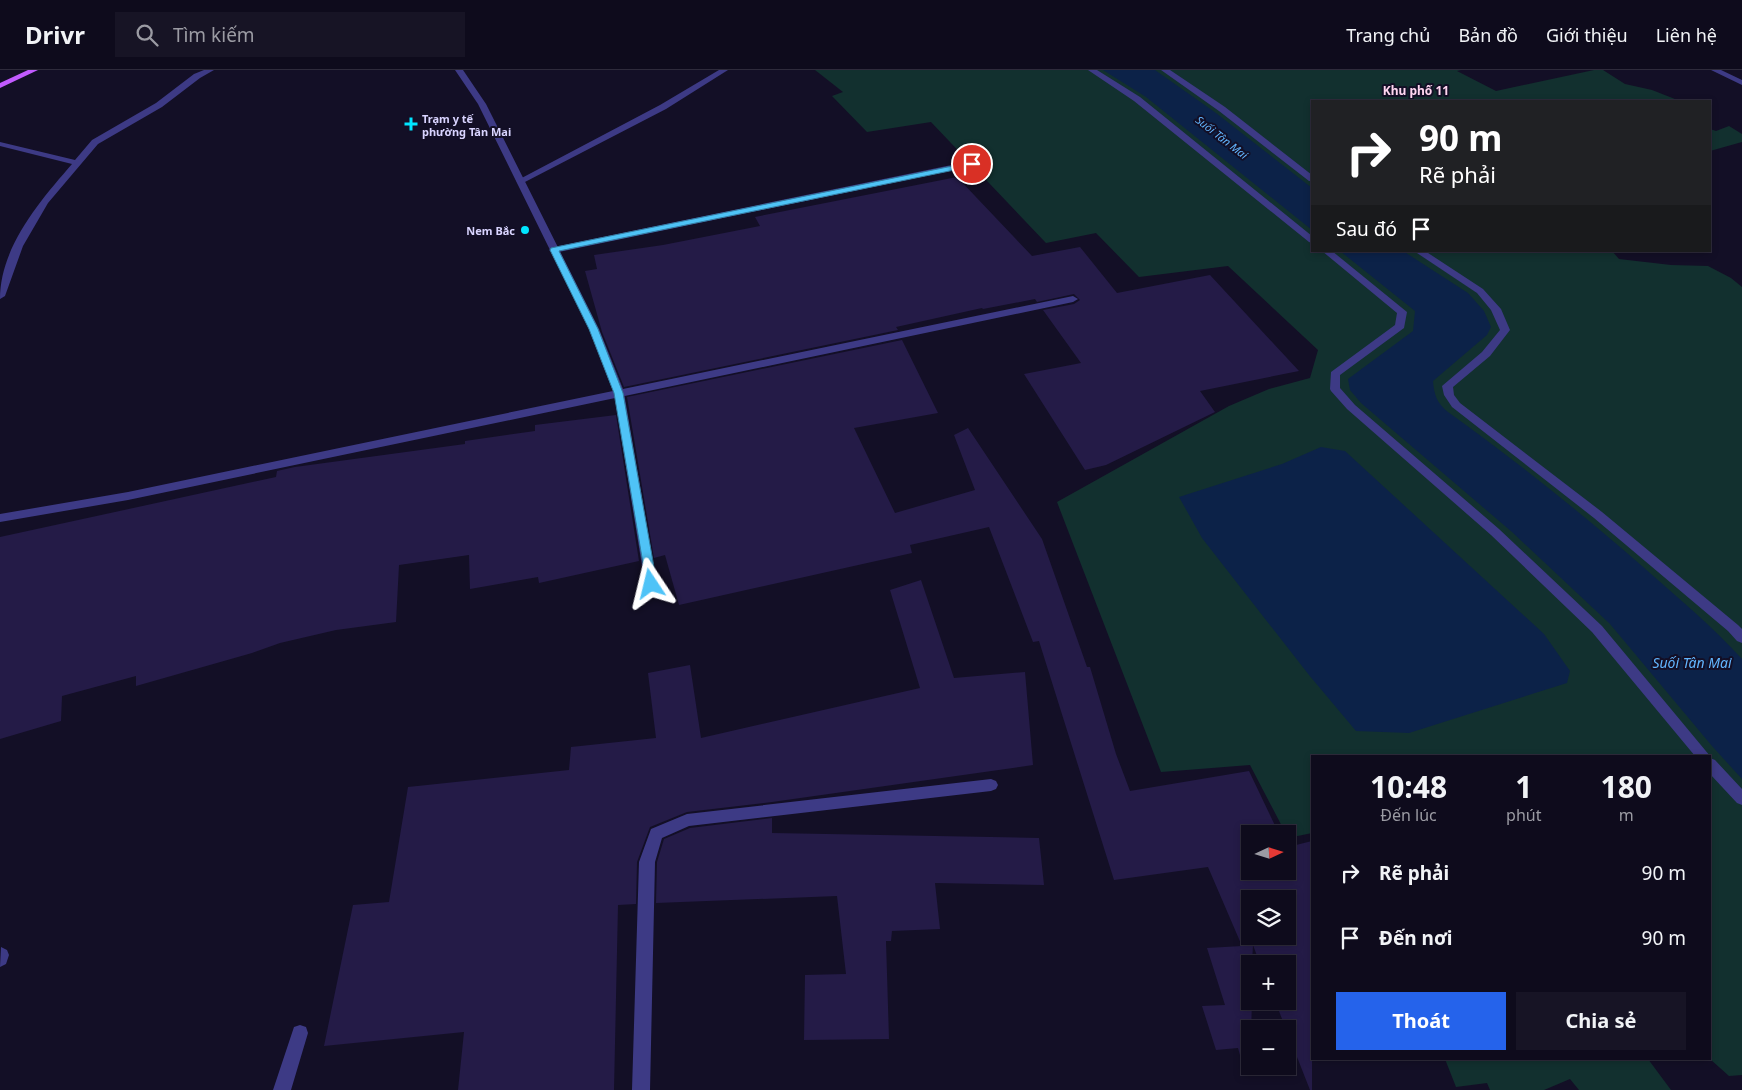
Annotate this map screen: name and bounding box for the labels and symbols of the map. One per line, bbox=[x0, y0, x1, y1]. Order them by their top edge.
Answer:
district label: Khu phố 11 bbox=[1383, 82, 1449, 99]
place label: Trạm y tế phường Tân Mai bbox=[422, 111, 511, 139]
water label: Suối Tân Mai bbox=[1193, 112, 1251, 162]
marker: Trạm y tế phường Tân Mai bbox=[404, 117, 418, 131]
pin bbox=[951, 143, 993, 185]
place label: Nem Bắc bbox=[466, 223, 515, 238]
marker: Nem Bắc bbox=[519, 224, 531, 236]
position arrow bbox=[624, 557, 676, 609]
water label: Suối Tân Mai bbox=[1652, 653, 1732, 672]
north arrow bbox=[1241, 825, 1296, 880]

